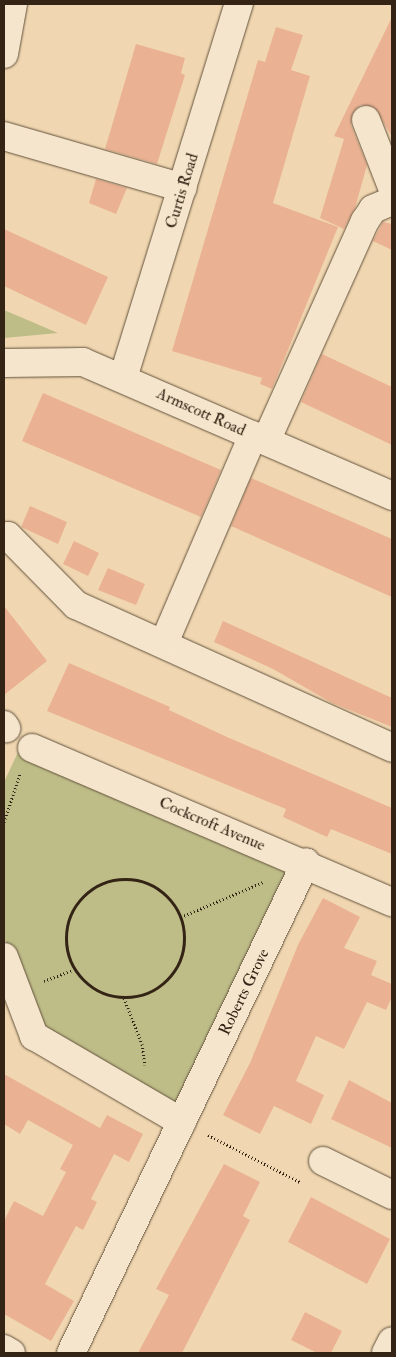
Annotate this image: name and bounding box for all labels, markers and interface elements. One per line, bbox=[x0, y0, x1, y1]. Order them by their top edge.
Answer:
street label: Curtis Road bbox=[161, 151, 203, 231]
street label: Armscott Road bbox=[154, 384, 248, 440]
street label: Cockcroft Avenue bbox=[156, 793, 268, 855]
street label: Roberts Grove bbox=[215, 946, 273, 1038]

